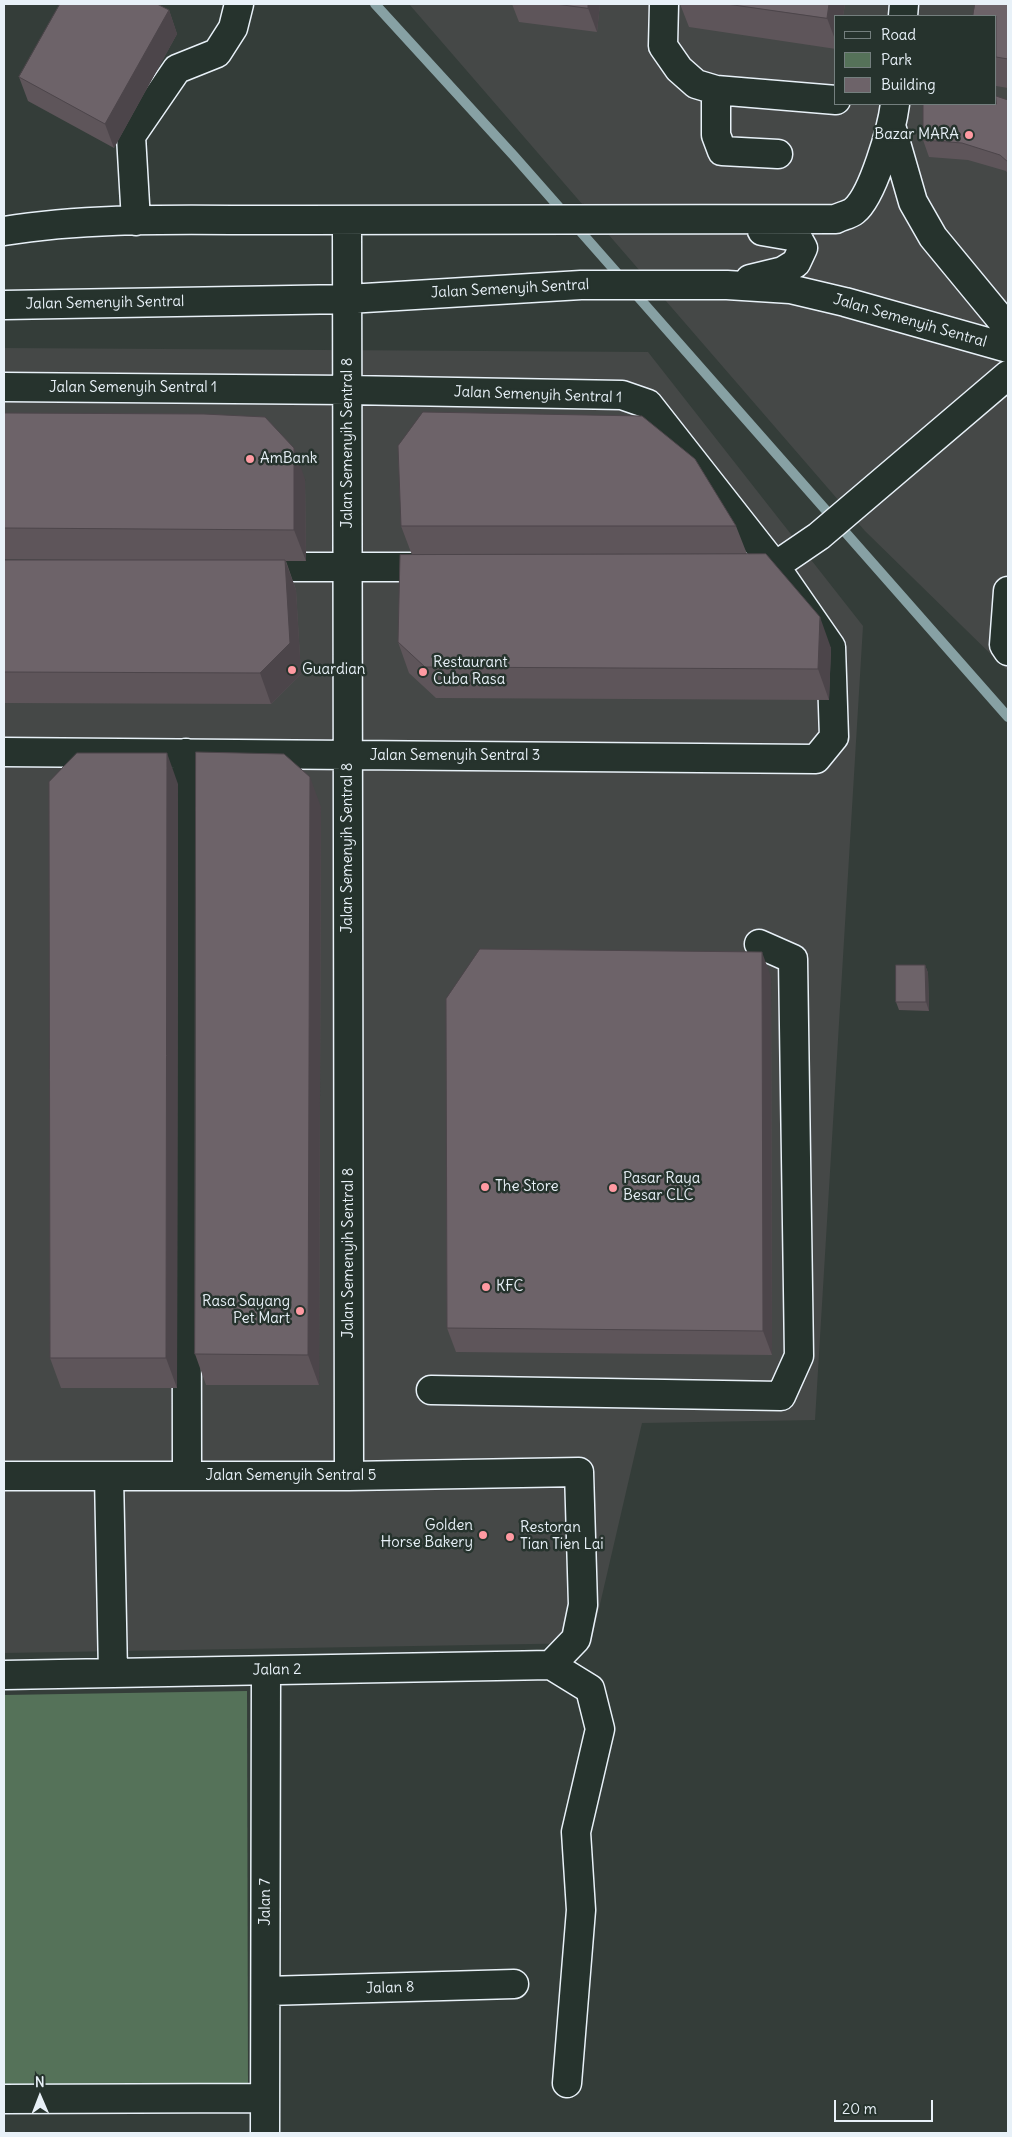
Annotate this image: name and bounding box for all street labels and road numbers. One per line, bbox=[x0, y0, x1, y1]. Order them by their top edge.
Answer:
street label: Jalan Semenyih Sentral bbox=[430, 276, 590, 302]
street label: Jalan Semenyih Sentral bbox=[831, 290, 989, 352]
street label: Jalan Semenyih Sentral bbox=[26, 293, 184, 313]
street label: Jalan Semenyih Sentral 8 bbox=[339, 358, 357, 528]
street label: Jalan Semenyih Sentral 1 bbox=[49, 379, 217, 397]
street label: Jalan Semenyih Sentral 1 bbox=[454, 383, 622, 407]
street label: Jalan Semenyih Sentral 3 bbox=[370, 747, 540, 765]
street label: Jalan Semenyih Sentral 8 bbox=[339, 763, 357, 933]
street label: Jalan Semenyih Sentral 8 bbox=[340, 1168, 358, 1338]
street label: Jalan Semenyih Sentral 5 bbox=[206, 1467, 376, 1485]
street label: Jalan 2 bbox=[253, 1661, 301, 1679]
street label: Jalan 7 bbox=[257, 1878, 275, 1926]
street label: Jalan 8 bbox=[365, 1978, 415, 1998]

